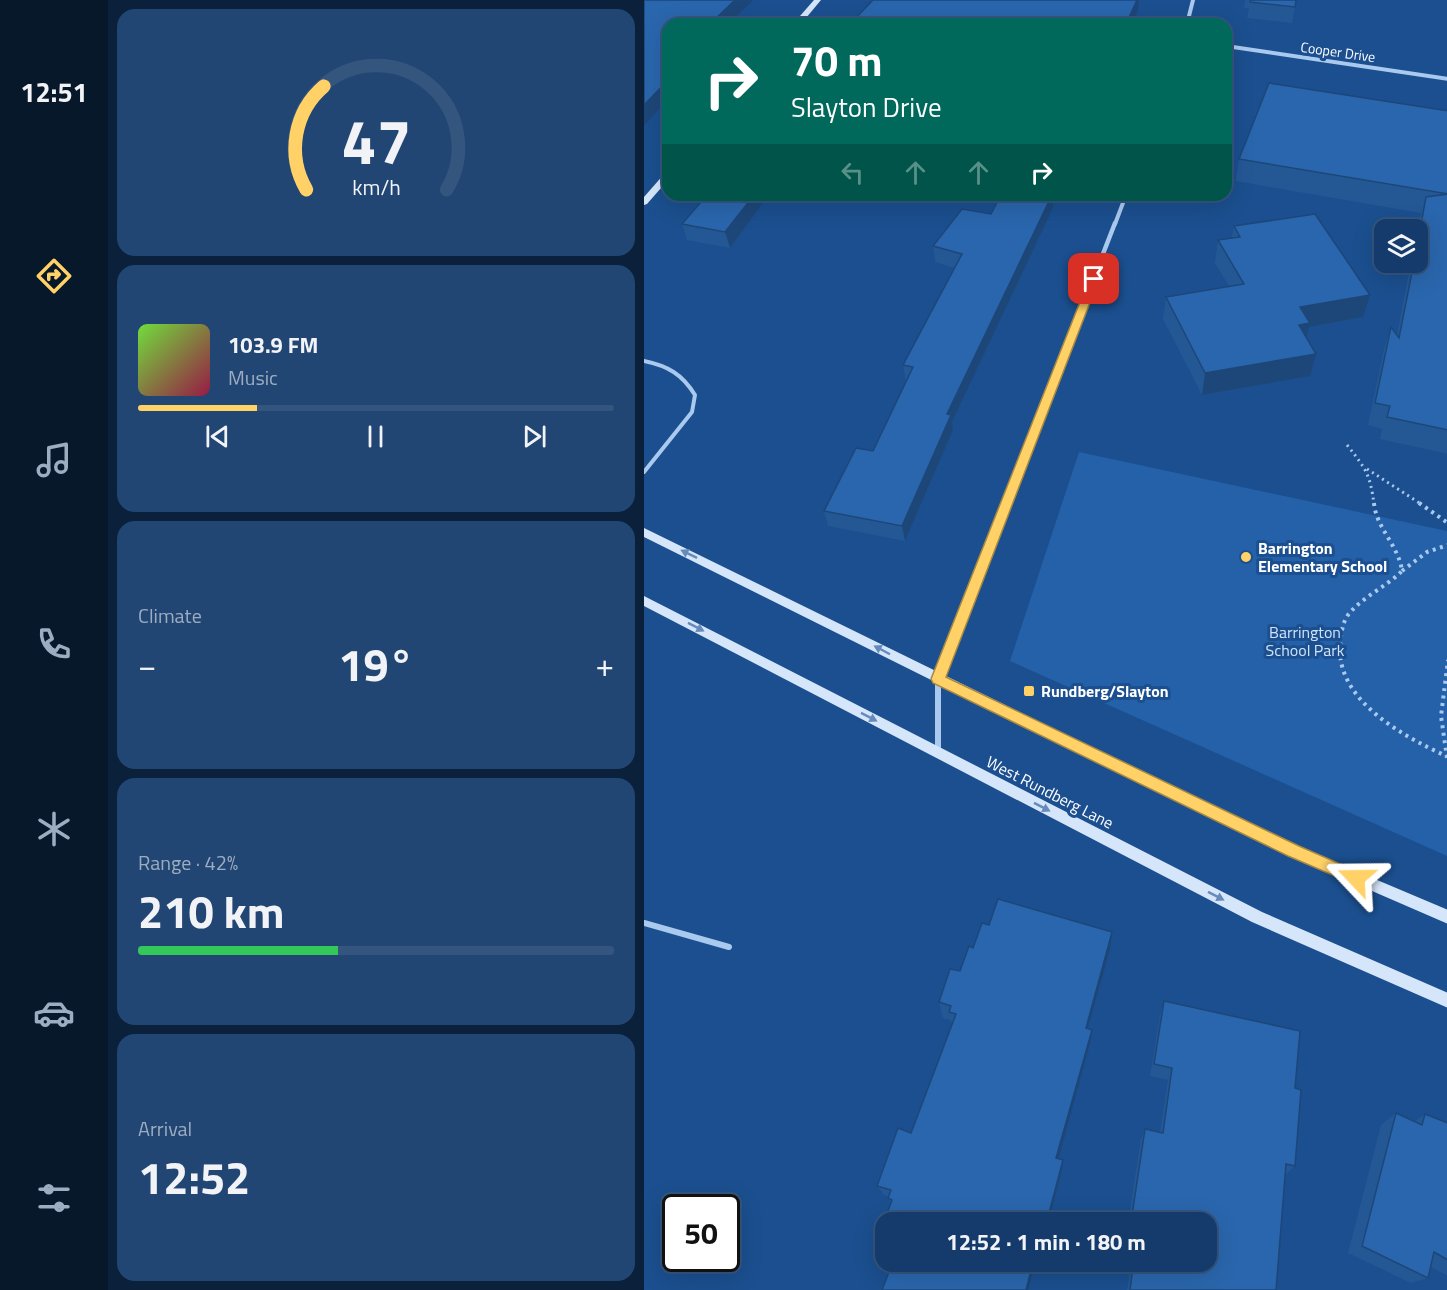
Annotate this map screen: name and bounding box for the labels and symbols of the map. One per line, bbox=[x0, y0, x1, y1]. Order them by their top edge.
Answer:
street label: Cooper Drive bbox=[1299, 36, 1377, 67]
pin bbox=[1068, 253, 1119, 304]
place label: Barrington Elementary School bbox=[1258, 536, 1387, 578]
one-way arrow bbox=[680, 549, 697, 558]
marker: Barrington Elementary School bbox=[1239, 550, 1253, 564]
park label: Barrington School Park bbox=[1266, 620, 1345, 662]
one-way arrow bbox=[687, 622, 705, 632]
one-way arrow bbox=[874, 645, 891, 655]
place label: Rundberg/Slayton bbox=[1041, 679, 1169, 703]
marker: Rundberg/Slayton bbox=[1022, 684, 1036, 698]
one-way arrow bbox=[861, 712, 878, 722]
street label: West Rundberg Lane bbox=[982, 750, 1118, 834]
one-way arrow bbox=[1034, 802, 1051, 812]
position arrow bbox=[1324, 846, 1388, 910]
one-way arrow bbox=[1207, 891, 1224, 901]
speed limit sign: 50 bbox=[662, 1194, 740, 1272]

